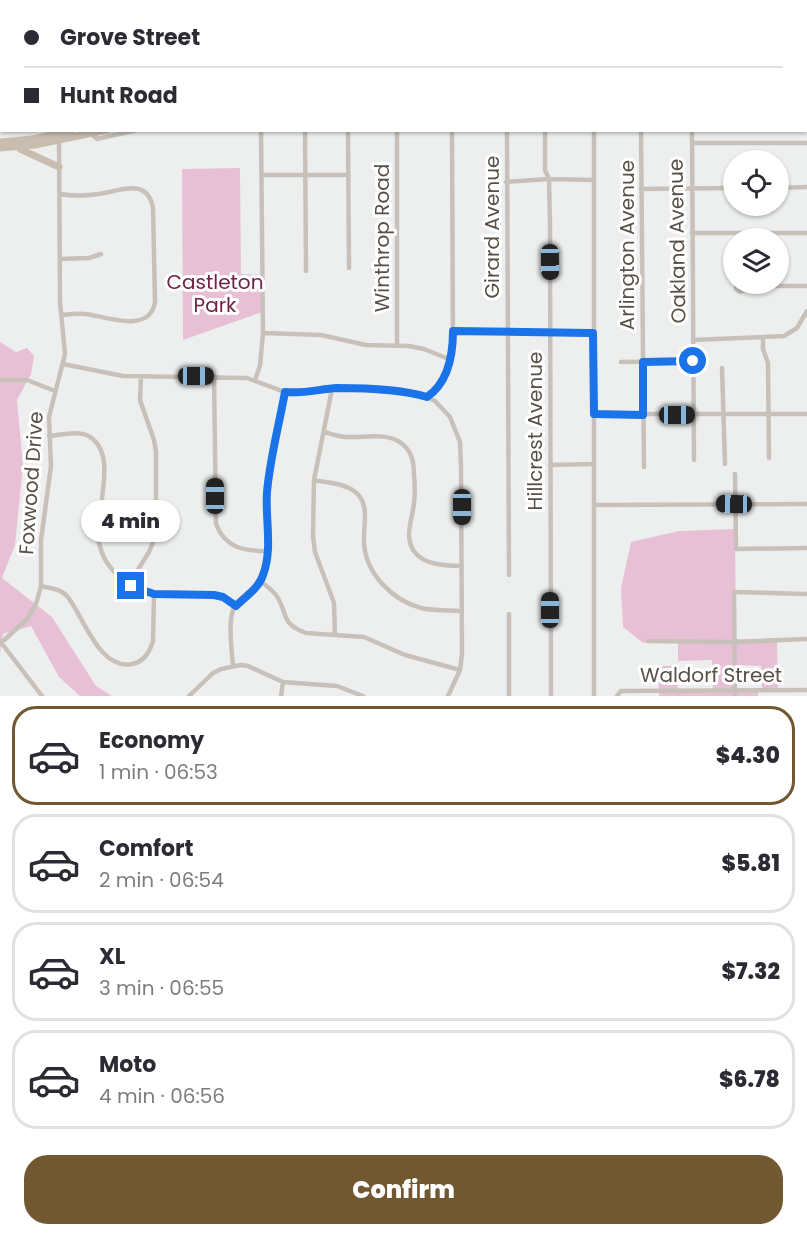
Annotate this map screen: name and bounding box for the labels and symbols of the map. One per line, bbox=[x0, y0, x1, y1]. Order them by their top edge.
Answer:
street label: Girard Avenue bbox=[478, 156, 506, 298]
street label: Oakland Avenue bbox=[662, 158, 692, 324]
street label: Arlington Avenue bbox=[613, 160, 641, 330]
street label: Winthrop Road bbox=[368, 164, 396, 312]
car bbox=[541, 244, 559, 280]
park label: Castleton Park bbox=[167, 268, 263, 319]
route start bbox=[679, 347, 706, 374]
street label: Hillcrest Avenue bbox=[521, 352, 549, 510]
car bbox=[178, 367, 214, 385]
car bbox=[659, 406, 695, 424]
street label: Foxwood Drive bbox=[12, 410, 50, 556]
car bbox=[206, 478, 224, 514]
car bbox=[453, 489, 471, 525]
car bbox=[716, 495, 752, 513]
callout: 4 min bbox=[82, 499, 180, 541]
route end bbox=[117, 572, 144, 599]
car bbox=[541, 592, 559, 628]
street label: Waldorf Street bbox=[640, 661, 782, 689]

